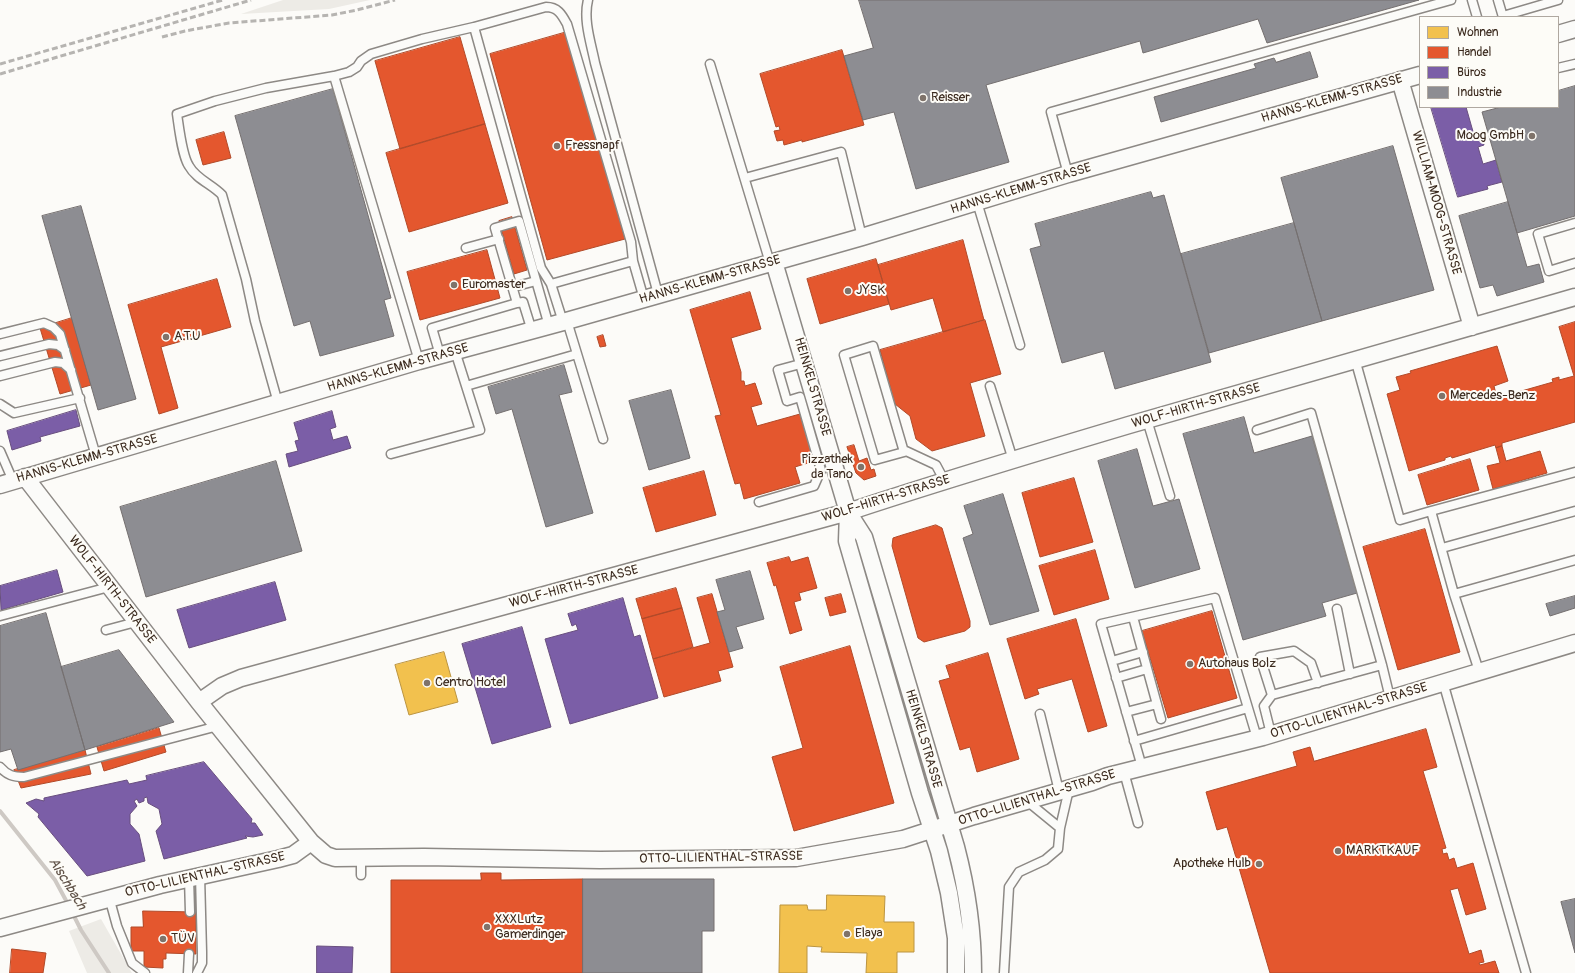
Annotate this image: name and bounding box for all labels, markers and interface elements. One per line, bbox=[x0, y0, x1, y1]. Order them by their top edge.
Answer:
legend bbox=[1419, 16, 1559, 108]
text: Wohnen bbox=[1457, 25, 1499, 40]
text: Handel bbox=[1457, 45, 1491, 60]
text: Büros bbox=[1457, 65, 1486, 80]
street label: HANNS-KLEMM-STRASSE bbox=[1260, 71, 1404, 127]
text: Industrie bbox=[1457, 85, 1502, 100]
place label: Reisser bbox=[931, 90, 970, 106]
marker: Reisser bbox=[918, 93, 928, 103]
place label: Moog GmbH bbox=[1457, 128, 1524, 144]
street label: WILLIAM-MOOG-STRASSE bbox=[1408, 129, 1464, 277]
marker: Moog GmbH bbox=[1527, 131, 1537, 141]
place label: Fressnapf bbox=[565, 138, 620, 154]
marker: Fressnapf bbox=[552, 141, 562, 151]
street label: HANNS-KLEMM-STRASSE bbox=[949, 160, 1093, 218]
street label: HANNS-KLEMM-STRASSE bbox=[638, 252, 782, 308]
place label: Euromaster bbox=[462, 277, 526, 293]
marker: Euromaster bbox=[449, 280, 459, 290]
place label: JYSK bbox=[856, 283, 885, 299]
marker: JYSK bbox=[843, 286, 853, 296]
place label: A.T.U bbox=[174, 329, 201, 345]
marker: A.T.U bbox=[161, 332, 171, 342]
street label: HEINKELSTRASSE bbox=[790, 336, 834, 438]
street label: HANNS-KLEMM-STRASSE bbox=[326, 340, 470, 396]
street label: WOLF-HIRTH-STRASSE bbox=[1130, 380, 1262, 432]
place label: Mercedes-Benz bbox=[1450, 388, 1535, 404]
marker: Mercedes-Benz bbox=[1437, 391, 1447, 401]
street label: HANNS-KLEMM-STRASSE bbox=[15, 431, 159, 487]
place label: Pizzathek da Tano bbox=[801, 452, 853, 483]
marker: Pizzathek da Tano bbox=[856, 462, 866, 472]
street label: WOLF-HIRTH-STRASSE bbox=[820, 472, 952, 526]
street label: WOLF-HIRTH-STRASSE bbox=[65, 533, 159, 647]
street label: WOLF-HIRTH-STRASSE bbox=[508, 562, 640, 612]
place label: Autohaus Bolz bbox=[1198, 656, 1276, 672]
marker: Autohaus Bolz bbox=[1185, 659, 1195, 669]
place label: Centro Hotel bbox=[435, 675, 506, 691]
marker: Centro Hotel bbox=[422, 678, 432, 688]
street label: OTTO-LILIENTHAL-STRASSE bbox=[1268, 680, 1430, 742]
street label: HEINKELSTRASSE bbox=[901, 688, 945, 790]
street label: OTTO-LILIENTHAL-STRASSE bbox=[956, 767, 1118, 829]
place label: MARKTKAUF bbox=[1346, 843, 1419, 859]
marker: MARKTKAUF bbox=[1333, 846, 1343, 856]
street label: OTTO-LILIENTHAL-STRASSE bbox=[123, 849, 287, 901]
street label: OTTO-LILIENTHAL-STRASSE bbox=[639, 849, 803, 867]
water label: Aischbach bbox=[44, 855, 90, 913]
place label: Apotheke Hulb bbox=[1173, 856, 1251, 872]
marker: Apotheke Hulb bbox=[1254, 859, 1264, 869]
place label: XXXLutz Gamerdinger bbox=[495, 912, 565, 943]
marker: XXXLutz Gamerdinger bbox=[482, 922, 492, 932]
place label: Elaya bbox=[855, 926, 882, 942]
marker: Elaya bbox=[842, 929, 852, 939]
place label: TÜV bbox=[171, 931, 195, 947]
marker: TÜV bbox=[158, 934, 168, 944]

